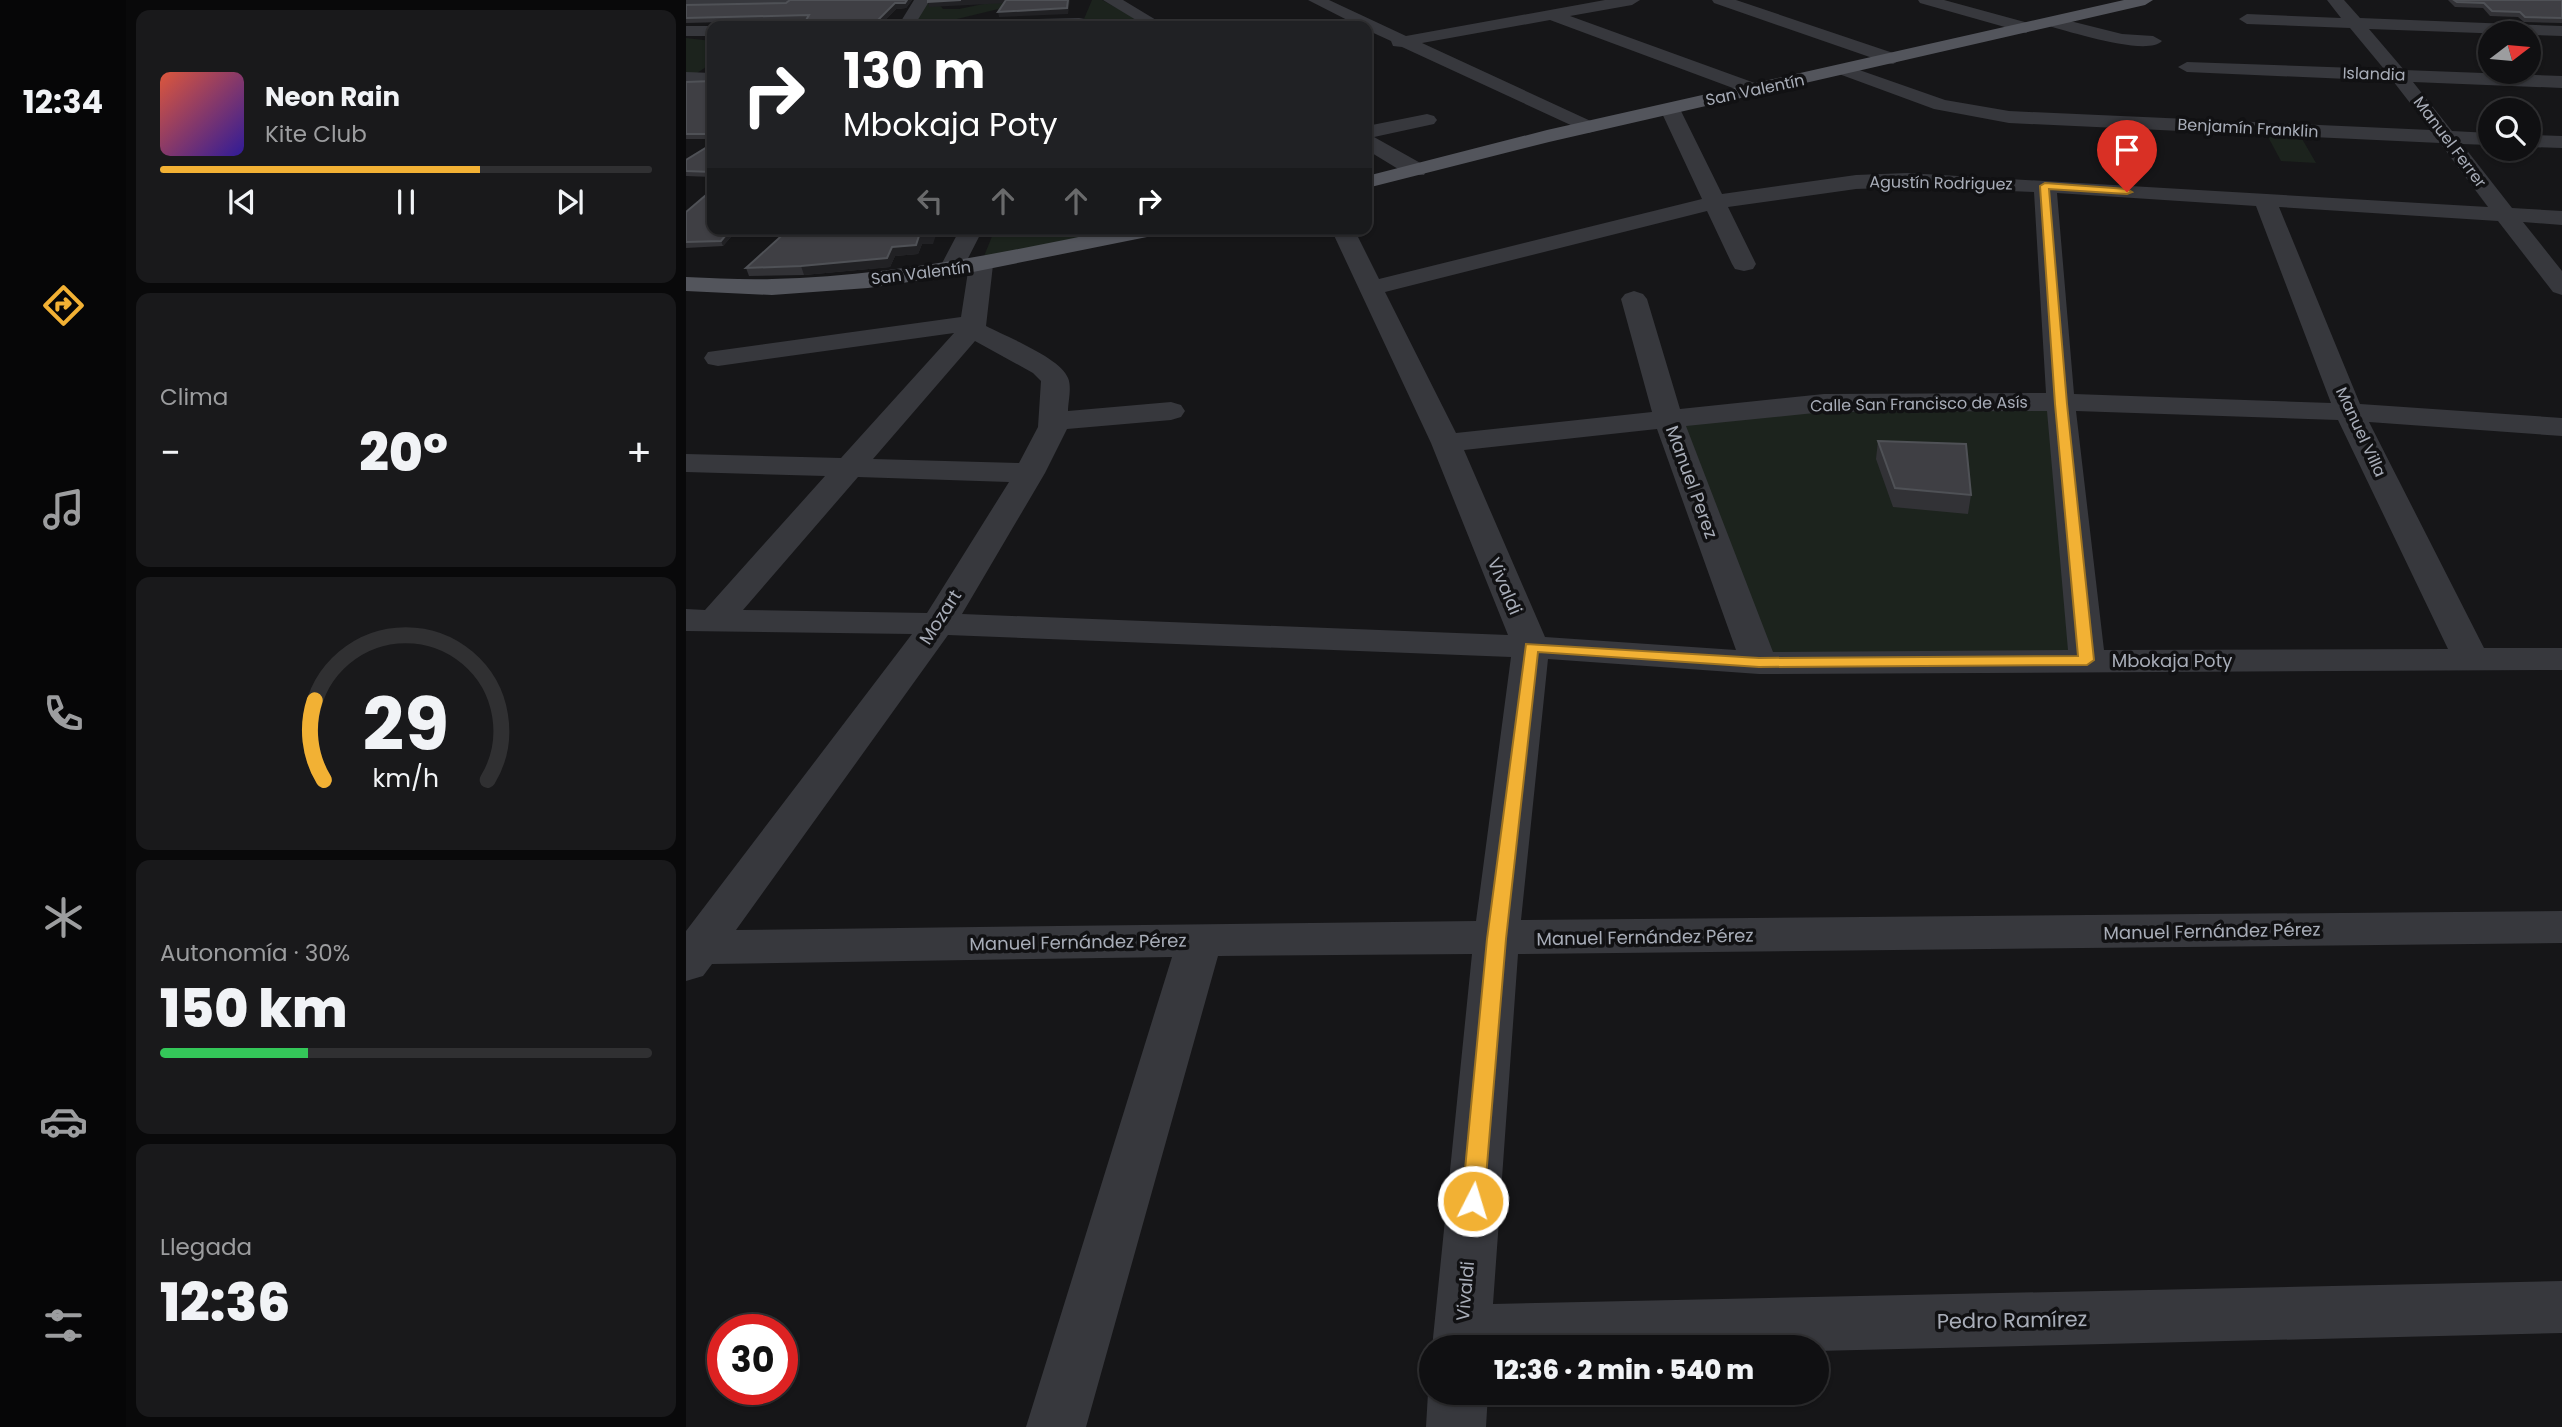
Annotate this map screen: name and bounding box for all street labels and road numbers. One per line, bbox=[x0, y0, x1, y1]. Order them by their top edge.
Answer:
street label: Islandia bbox=[2342, 61, 2406, 87]
street label: San Valentín bbox=[1703, 68, 1807, 112]
street label: Manuel Ferrer bbox=[2408, 92, 2492, 192]
street label: Benjamín Franklin bbox=[2177, 113, 2319, 143]
street label: Agustín Rodriguez bbox=[1869, 170, 2013, 196]
street label: San Valentín bbox=[870, 255, 972, 291]
street label: Manuel Villa bbox=[2330, 383, 2392, 481]
street label: Calle San Francisco de Asís bbox=[1810, 391, 2028, 417]
street label: Manuel Perez bbox=[1660, 422, 1724, 542]
street label: Vivaldi bbox=[1482, 554, 1528, 618]
street label: Mozart bbox=[913, 585, 967, 649]
street label: Mbokaja Poty bbox=[2112, 648, 2232, 673]
street label: Manuel Fernández Pérez bbox=[2103, 917, 2321, 945]
street label: Manuel Fernández Pérez bbox=[1536, 923, 1754, 951]
street label: Manuel Fernández Pérez bbox=[969, 928, 1187, 956]
street label: Vivaldi bbox=[1450, 1260, 1480, 1322]
street label: Pedro Ramírez bbox=[1937, 1304, 2087, 1336]

